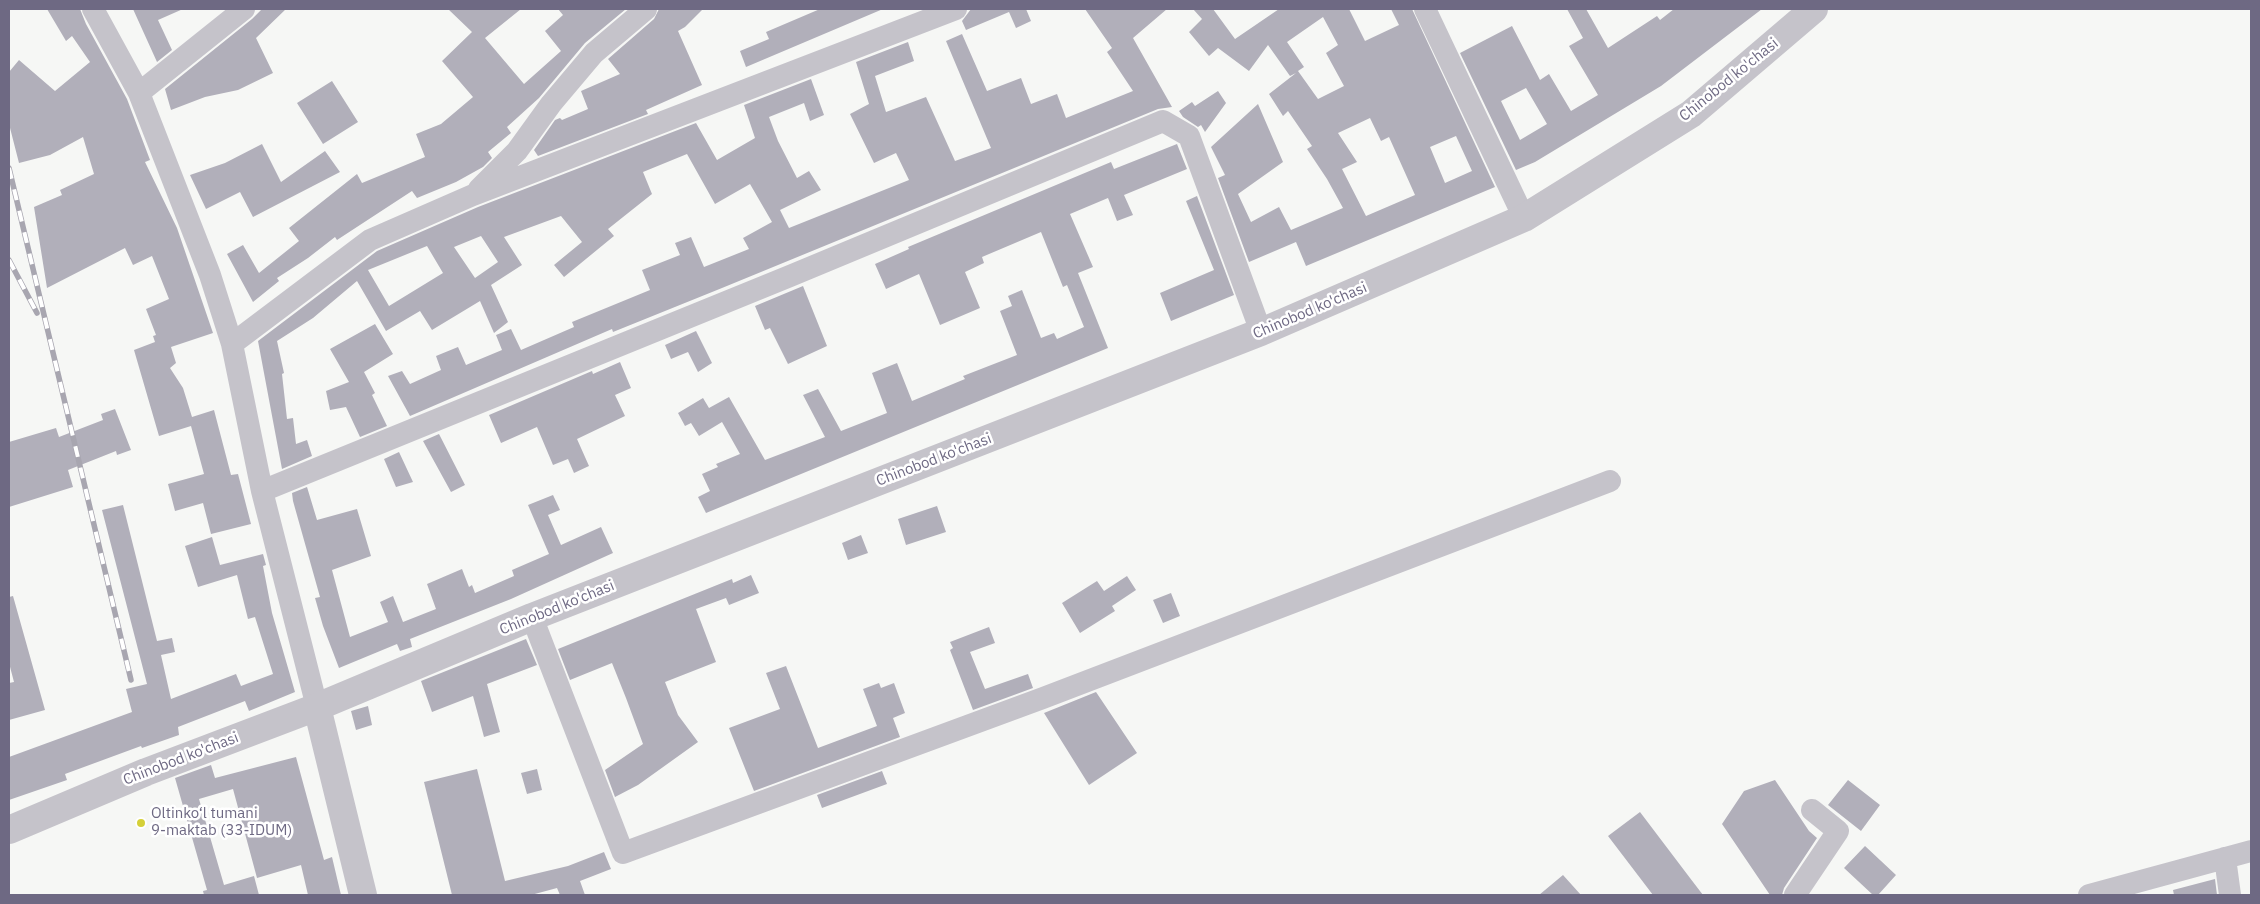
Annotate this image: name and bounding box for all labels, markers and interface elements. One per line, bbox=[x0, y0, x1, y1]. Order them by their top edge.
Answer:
street label: Chinobod ko'chasi bbox=[1676, 35, 1782, 125]
street label: Chinobod ko'chasi bbox=[1250, 279, 1370, 343]
street label: Chinobod ko'chasi bbox=[874, 430, 994, 490]
street label: Chinobod ko'chasi bbox=[497, 577, 617, 639]
street label: Chinobod ko'chasi bbox=[121, 729, 241, 789]
place label: Oltinko‘l tumani 9-maktab (33-IDUM) bbox=[151, 805, 292, 840]
marker: Oltinko‘l tumani 9-maktab (33-IDUM) bbox=[135, 817, 147, 829]

